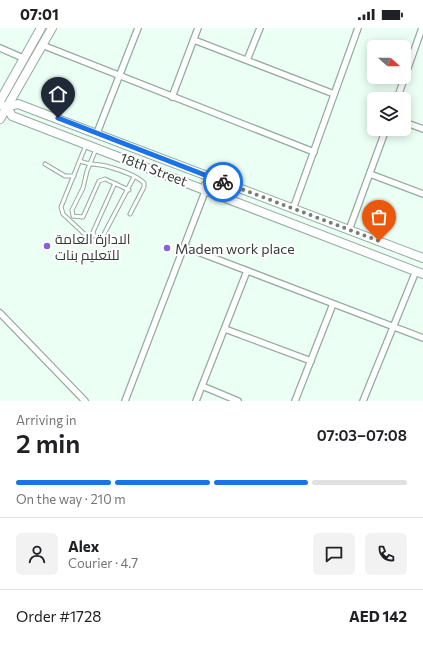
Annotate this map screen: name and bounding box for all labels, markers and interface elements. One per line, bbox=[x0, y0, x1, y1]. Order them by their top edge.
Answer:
text: 07:01 bbox=[20, 5, 59, 23]
north arrow bbox=[367, 40, 411, 84]
map controls bbox=[367, 40, 411, 136]
pin bbox=[41, 77, 75, 118]
icon: home bbox=[47, 83, 69, 105]
button: layers bbox=[367, 92, 411, 136]
street label: 18th Street bbox=[118, 148, 190, 190]
courier bbox=[203, 162, 243, 202]
icon: bike bbox=[212, 171, 234, 193]
pin bbox=[362, 200, 396, 241]
icon: bag bbox=[368, 206, 390, 228]
place label: الادارة العامة للتعليم بنات bbox=[55, 230, 131, 265]
place label: Madem work place bbox=[175, 240, 295, 257]
marker: الادارة العامة للتعليم بنات bbox=[42, 241, 52, 251]
marker: Madem work place bbox=[162, 243, 172, 253]
text: Arriving in bbox=[16, 412, 76, 428]
text: 07:03–07:08 bbox=[317, 426, 407, 444]
text: 2 min bbox=[16, 427, 80, 458]
text: On the way · 210 m bbox=[16, 491, 125, 507]
button: person bbox=[16, 533, 58, 575]
button: chat bbox=[313, 533, 355, 575]
button: phone bbox=[365, 533, 407, 575]
text: Alex bbox=[68, 537, 99, 555]
text: Courier · 4.7 bbox=[68, 555, 138, 571]
text: Order #1728 bbox=[16, 607, 101, 625]
text: AED 142 bbox=[349, 607, 407, 625]

